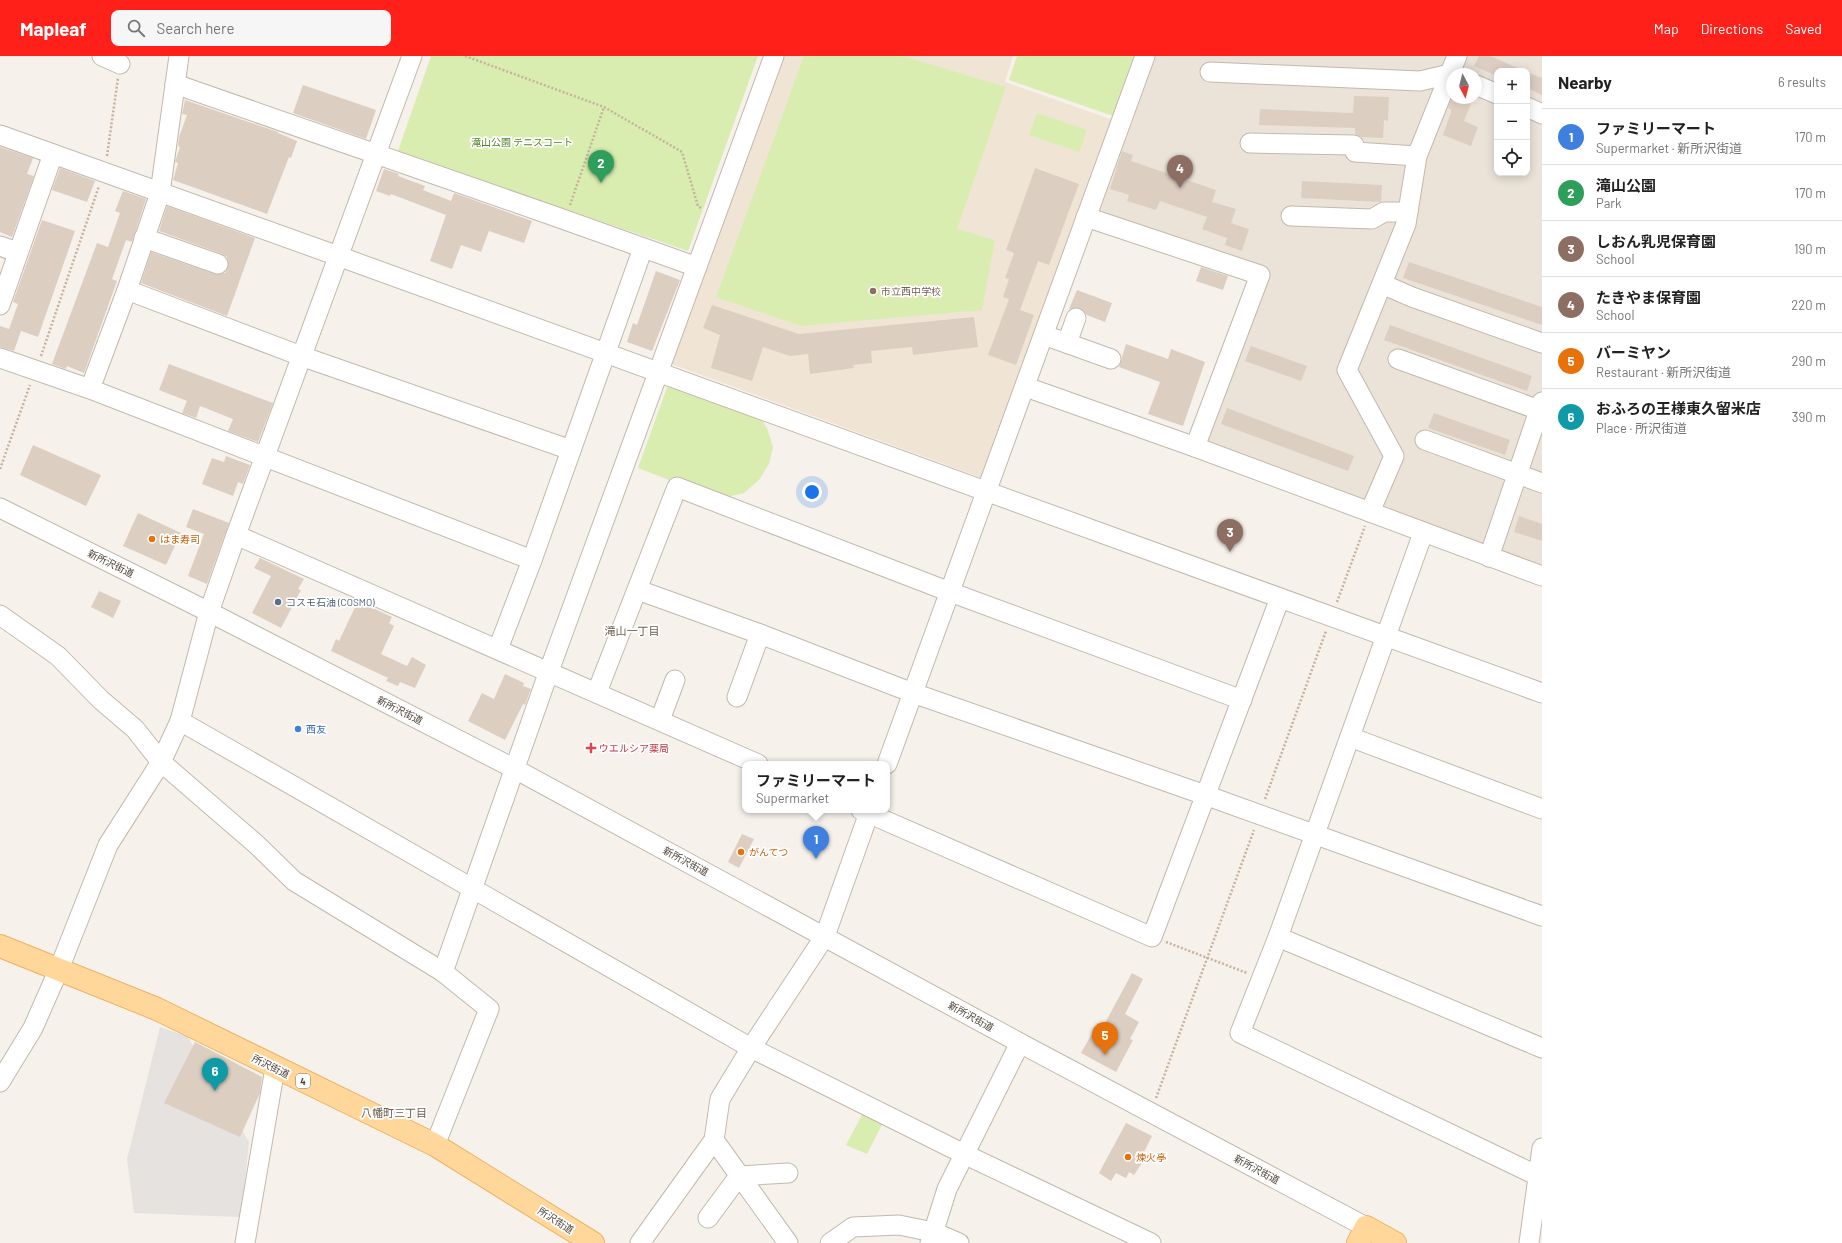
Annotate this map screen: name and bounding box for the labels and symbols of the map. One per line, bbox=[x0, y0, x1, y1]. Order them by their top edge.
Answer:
north arrow bbox=[1446, 68, 1482, 104]
park label: 滝山公園 テニスコート bbox=[471, 136, 573, 148]
pin: 2 bbox=[588, 150, 614, 183]
pin: 4 bbox=[1167, 155, 1193, 188]
place label: 市立西中学校 bbox=[881, 285, 941, 297]
marker: 市立西中学校 bbox=[868, 286, 878, 296]
your location bbox=[802, 482, 822, 502]
pin: 3 bbox=[1217, 519, 1243, 552]
place label: はま寿司 bbox=[160, 533, 200, 545]
marker: はま寿司 bbox=[147, 534, 157, 544]
street label: 新所沢街道 bbox=[86, 547, 136, 579]
place label: コスモ石油 (COSMO) bbox=[286, 596, 375, 608]
marker: コスモ石油 (COSMO) bbox=[273, 597, 283, 607]
district label: 滝山一丁目 bbox=[605, 624, 660, 637]
street label: 新所沢街道 bbox=[375, 693, 425, 727]
place label: 西友 bbox=[306, 723, 326, 735]
marker: 西友 bbox=[293, 724, 303, 734]
place label: ウエルシア薬局 bbox=[599, 742, 669, 754]
marker: ウエルシア薬局 bbox=[586, 743, 596, 753]
pin: 1 bbox=[803, 826, 829, 859]
street label: 新所沢街道 bbox=[661, 844, 711, 878]
place label: がんてつ bbox=[749, 846, 788, 858]
marker: がんてつ bbox=[736, 847, 746, 857]
street label: 新所沢街道 bbox=[946, 999, 996, 1033]
pin: 5 bbox=[1092, 1022, 1118, 1055]
street label: 所沢街道 bbox=[250, 1052, 292, 1080]
pin: 6 bbox=[202, 1058, 228, 1091]
road number: 4 bbox=[296, 1074, 310, 1088]
district label: 八幡町三丁目 bbox=[361, 1106, 427, 1119]
place label: 煉火亭 bbox=[1136, 1151, 1166, 1163]
marker: 煉火亭 bbox=[1123, 1152, 1133, 1162]
street label: 新所沢街道 bbox=[1232, 1152, 1282, 1186]
street label: 所沢街道 bbox=[536, 1204, 576, 1236]

